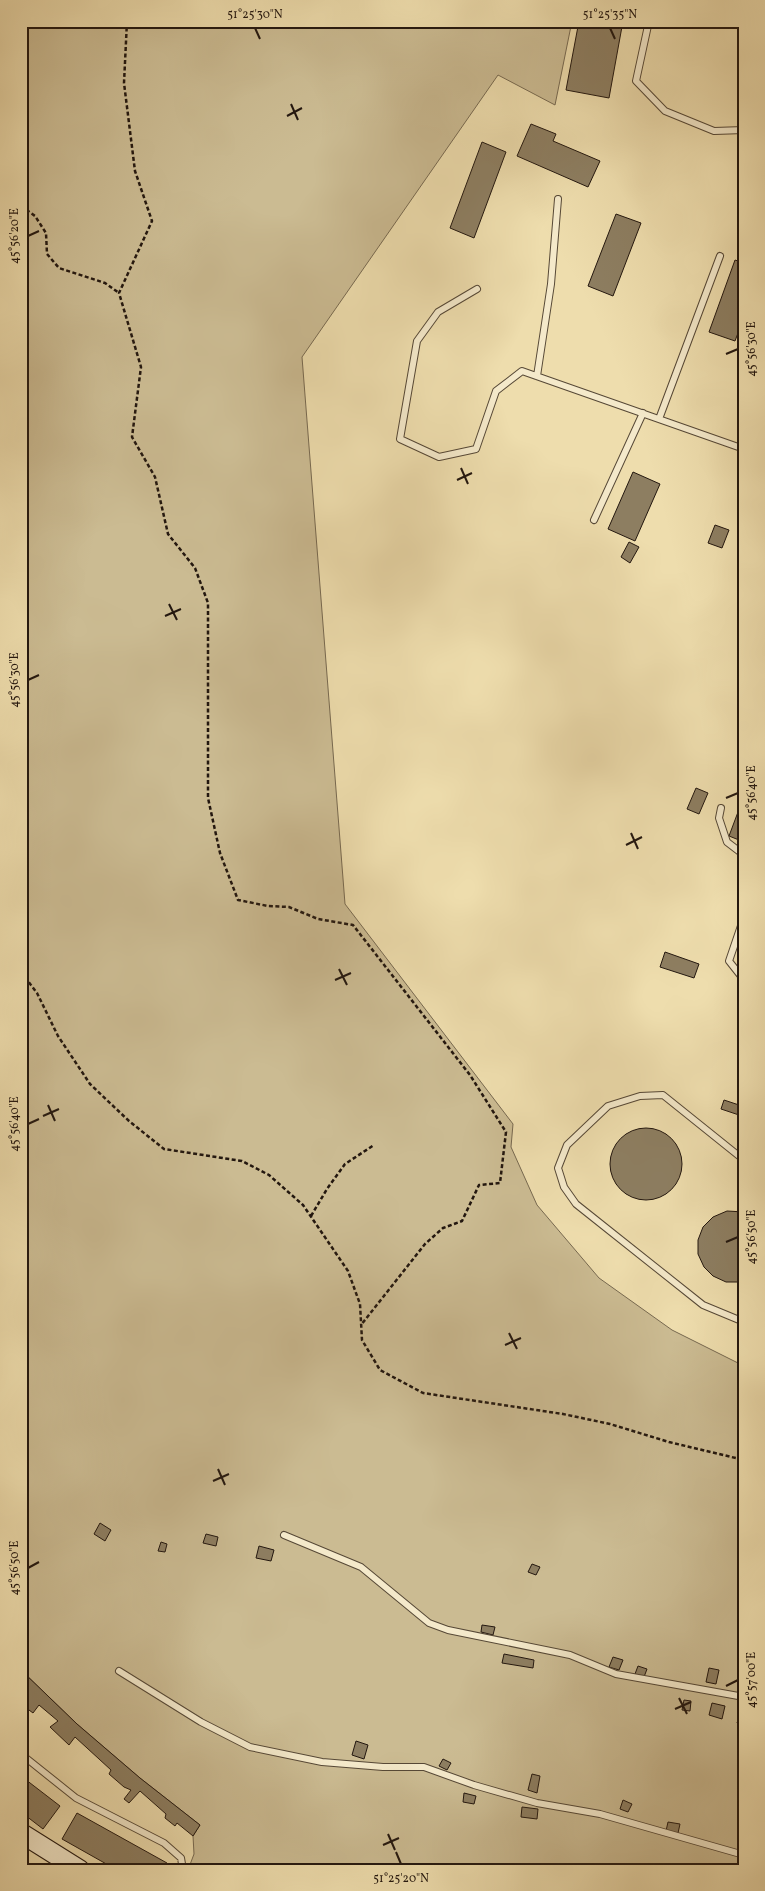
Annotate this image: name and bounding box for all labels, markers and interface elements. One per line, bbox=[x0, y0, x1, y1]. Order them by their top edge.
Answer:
text: 51°25'30"N bbox=[227, 7, 283, 23]
text: 51°25'35"N bbox=[583, 7, 637, 23]
text: 45°56'20"E bbox=[7, 208, 23, 264]
text: 45°56'30"E bbox=[744, 321, 760, 377]
text: 45°56'30"E bbox=[7, 652, 23, 708]
text: 45°56'40"E bbox=[744, 765, 760, 821]
text: 45°56'40"E bbox=[7, 1096, 23, 1152]
text: 45°56'50"E bbox=[744, 1209, 760, 1265]
text: 45°56'50"E bbox=[7, 1540, 23, 1596]
text: 45°57'00"E bbox=[744, 1652, 760, 1708]
text: 51°25'20"N bbox=[373, 1871, 429, 1887]

